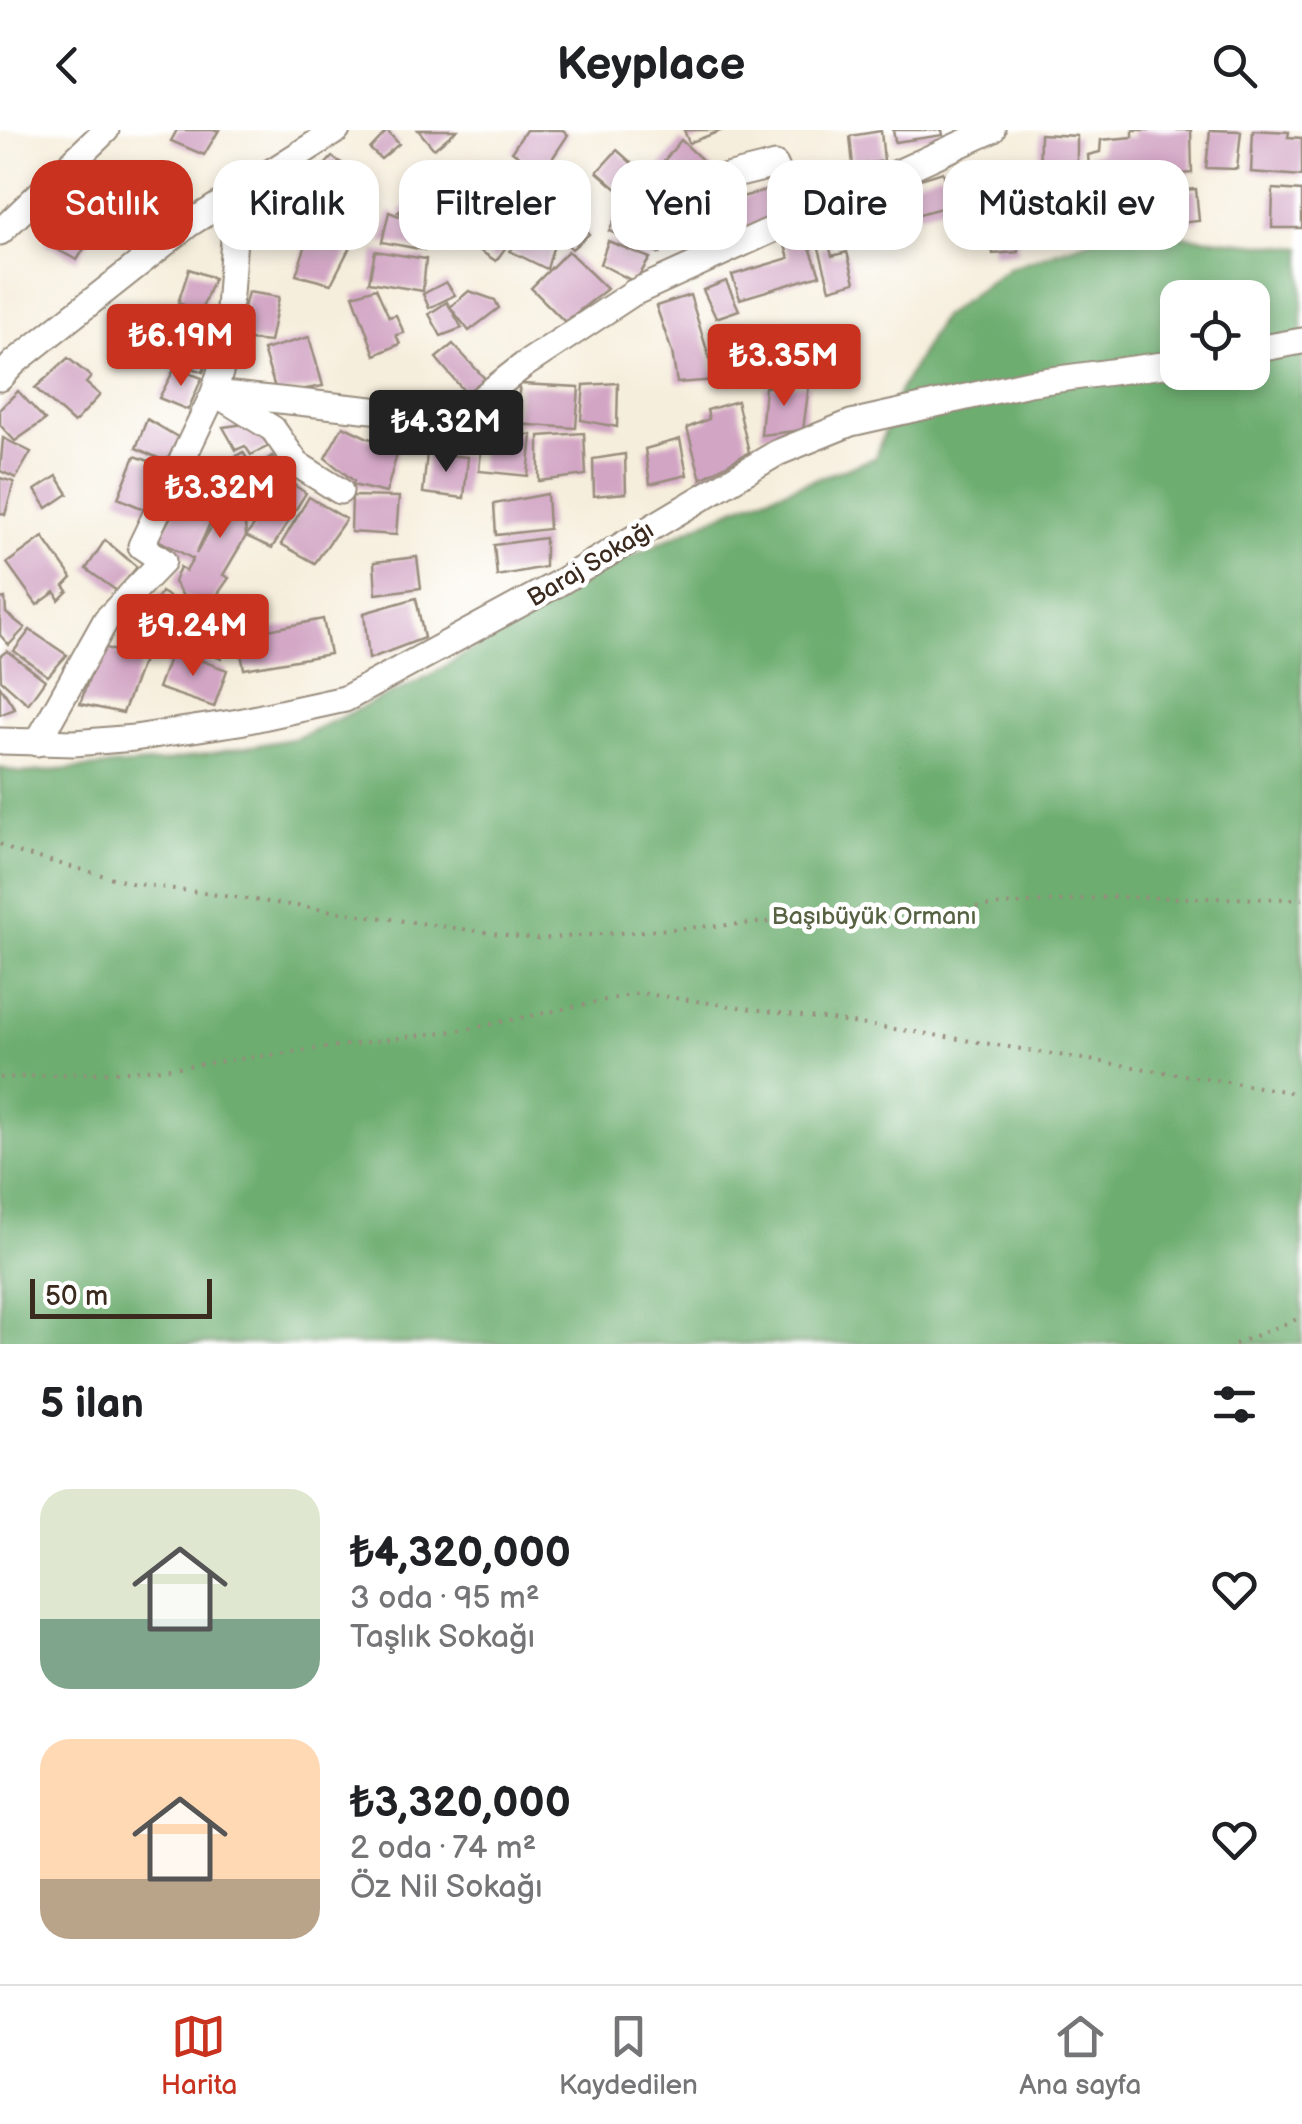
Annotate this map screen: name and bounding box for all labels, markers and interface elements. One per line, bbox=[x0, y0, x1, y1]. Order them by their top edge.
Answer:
icon: back bbox=[40, 38, 95, 93]
text: Keyplace bbox=[557, 38, 745, 93]
icon: search bbox=[1207, 38, 1262, 93]
chip: Satılık bbox=[30, 160, 193, 250]
chip: Kiralık bbox=[213, 160, 379, 250]
chip: Filtreler bbox=[399, 160, 591, 250]
chip: Yeni bbox=[611, 160, 747, 250]
chip: Daire bbox=[767, 160, 923, 250]
chip: Müstakil ev bbox=[943, 160, 1189, 250]
map controls bbox=[1160, 280, 1270, 390]
button: locate bbox=[1160, 280, 1270, 390]
pin: ₺6.19M bbox=[100, 304, 262, 389]
text: ₺6.19M bbox=[129, 317, 233, 356]
pin: ₺3.35M bbox=[703, 324, 865, 409]
text: ₺3.35M bbox=[730, 337, 838, 376]
pin: ₺4.32M bbox=[365, 390, 527, 475]
text: ₺4.32M bbox=[391, 403, 501, 442]
pin: ₺3.32M bbox=[139, 456, 301, 541]
text: ₺3.32M bbox=[165, 469, 275, 508]
street label: Baraj Sokağı bbox=[522, 514, 660, 614]
pin: ₺9.24M bbox=[112, 594, 274, 679]
text: ₺9.24M bbox=[139, 607, 247, 646]
park label: Başıbüyük Ormanı bbox=[772, 901, 976, 932]
scale bar bbox=[30, 1274, 212, 1318]
text: 50 m bbox=[45, 1280, 108, 1313]
icon: filters bbox=[1207, 1377, 1262, 1432]
text: 5 ilan bbox=[40, 1379, 144, 1430]
text: ₺4,320,000 bbox=[350, 1528, 571, 1579]
icon: home bbox=[120, 1529, 240, 1649]
icon: heart bbox=[1207, 1562, 1262, 1617]
text: 3 oda · 95 m² bbox=[350, 1579, 540, 1618]
text: Taşlık Sokağı bbox=[350, 1618, 535, 1657]
text: ₺3,320,000 bbox=[350, 1778, 571, 1829]
icon: home bbox=[120, 1779, 240, 1899]
icon: heart bbox=[1207, 1812, 1262, 1867]
text: 2 oda · 74 m² bbox=[350, 1829, 536, 1868]
text: Öz Nil Sokağı bbox=[350, 1868, 543, 1907]
tab: Harita bbox=[161, 2009, 237, 2102]
tab: Kaydedilen bbox=[559, 2009, 698, 2102]
tab: Ana sayfa bbox=[1019, 2009, 1141, 2102]

